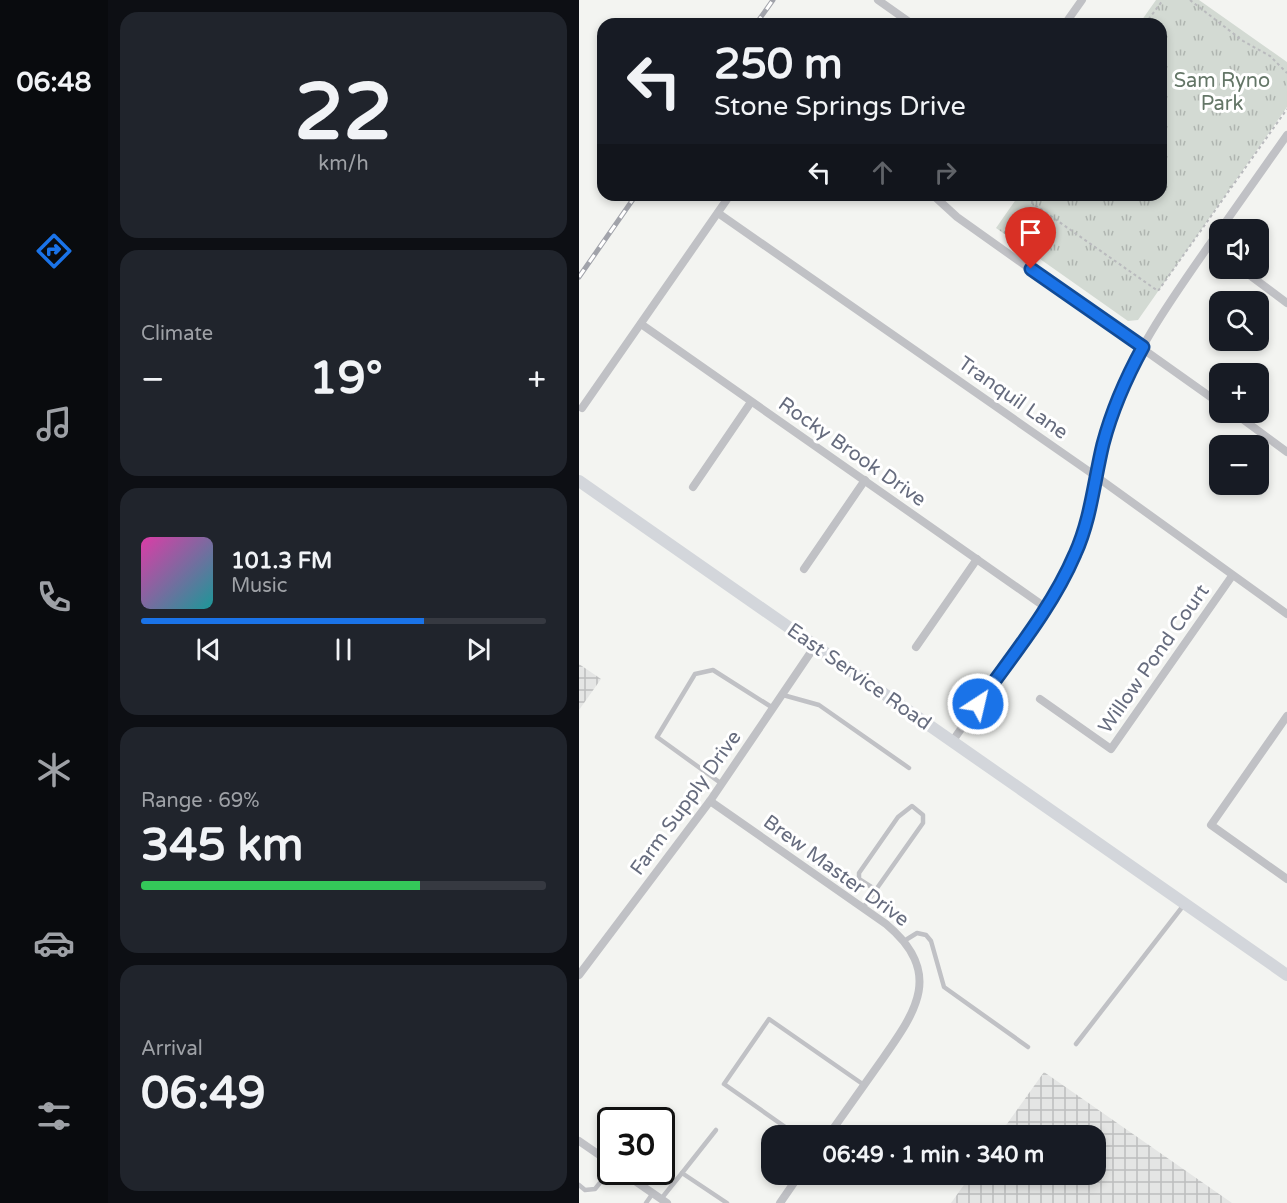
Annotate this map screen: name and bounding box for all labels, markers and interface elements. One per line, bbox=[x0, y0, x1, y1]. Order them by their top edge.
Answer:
text: 250 m bbox=[714, 39, 843, 90]
icon: left bbox=[615, 42, 693, 120]
text: 06:48 bbox=[17, 66, 91, 99]
text: 22 bbox=[295, 66, 392, 160]
park label: Sam Ryno Park bbox=[1174, 69, 1270, 116]
text: Stone Springs Drive bbox=[714, 90, 966, 123]
text: km/h bbox=[318, 152, 369, 176]
icon: left bbox=[803, 156, 836, 189]
icon: ahead bbox=[866, 156, 899, 189]
icon: right bbox=[929, 156, 962, 189]
pin bbox=[1005, 207, 1056, 269]
icon: arrive bbox=[1014, 216, 1047, 249]
map controls bbox=[1209, 219, 1269, 495]
button: sound bbox=[1209, 219, 1269, 279]
icon: directions bbox=[33, 230, 75, 272]
button: search bbox=[1209, 291, 1269, 351]
text: Climate bbox=[141, 322, 213, 346]
street label: Tranquil Lane bbox=[954, 351, 1072, 445]
text: 19° bbox=[309, 352, 383, 406]
text: − bbox=[141, 360, 165, 399]
text: + bbox=[527, 360, 546, 399]
button: + bbox=[1209, 363, 1269, 423]
street label: Rocky Brook Drive bbox=[774, 392, 930, 512]
icon: music bbox=[33, 403, 75, 445]
button: − bbox=[1209, 435, 1269, 495]
text: 101.3 FM bbox=[231, 548, 332, 574]
text: Music bbox=[231, 574, 287, 598]
icon: phone bbox=[33, 576, 75, 618]
street label: Willow Pond Court bbox=[1094, 580, 1215, 738]
street label: East Service Road bbox=[782, 618, 936, 736]
icon: previous bbox=[192, 633, 225, 666]
icon: pause bbox=[327, 633, 360, 666]
icon: next bbox=[462, 633, 495, 666]
position arrow bbox=[946, 672, 1010, 736]
street label: Farm Supply Drive bbox=[625, 726, 747, 880]
icon: climate bbox=[33, 749, 75, 791]
text: Range · 69% bbox=[141, 789, 260, 813]
street label: Brew Master Drive bbox=[758, 810, 914, 932]
text: 345 km bbox=[141, 819, 303, 873]
icon: car bbox=[33, 922, 75, 964]
text: Arrival bbox=[141, 1037, 203, 1061]
text: 06:49 bbox=[141, 1067, 266, 1121]
icon: filters bbox=[33, 1095, 75, 1137]
speed limit sign: 30 bbox=[597, 1107, 675, 1185]
text: 06:49 · 1 min · 340 m bbox=[823, 1142, 1044, 1168]

